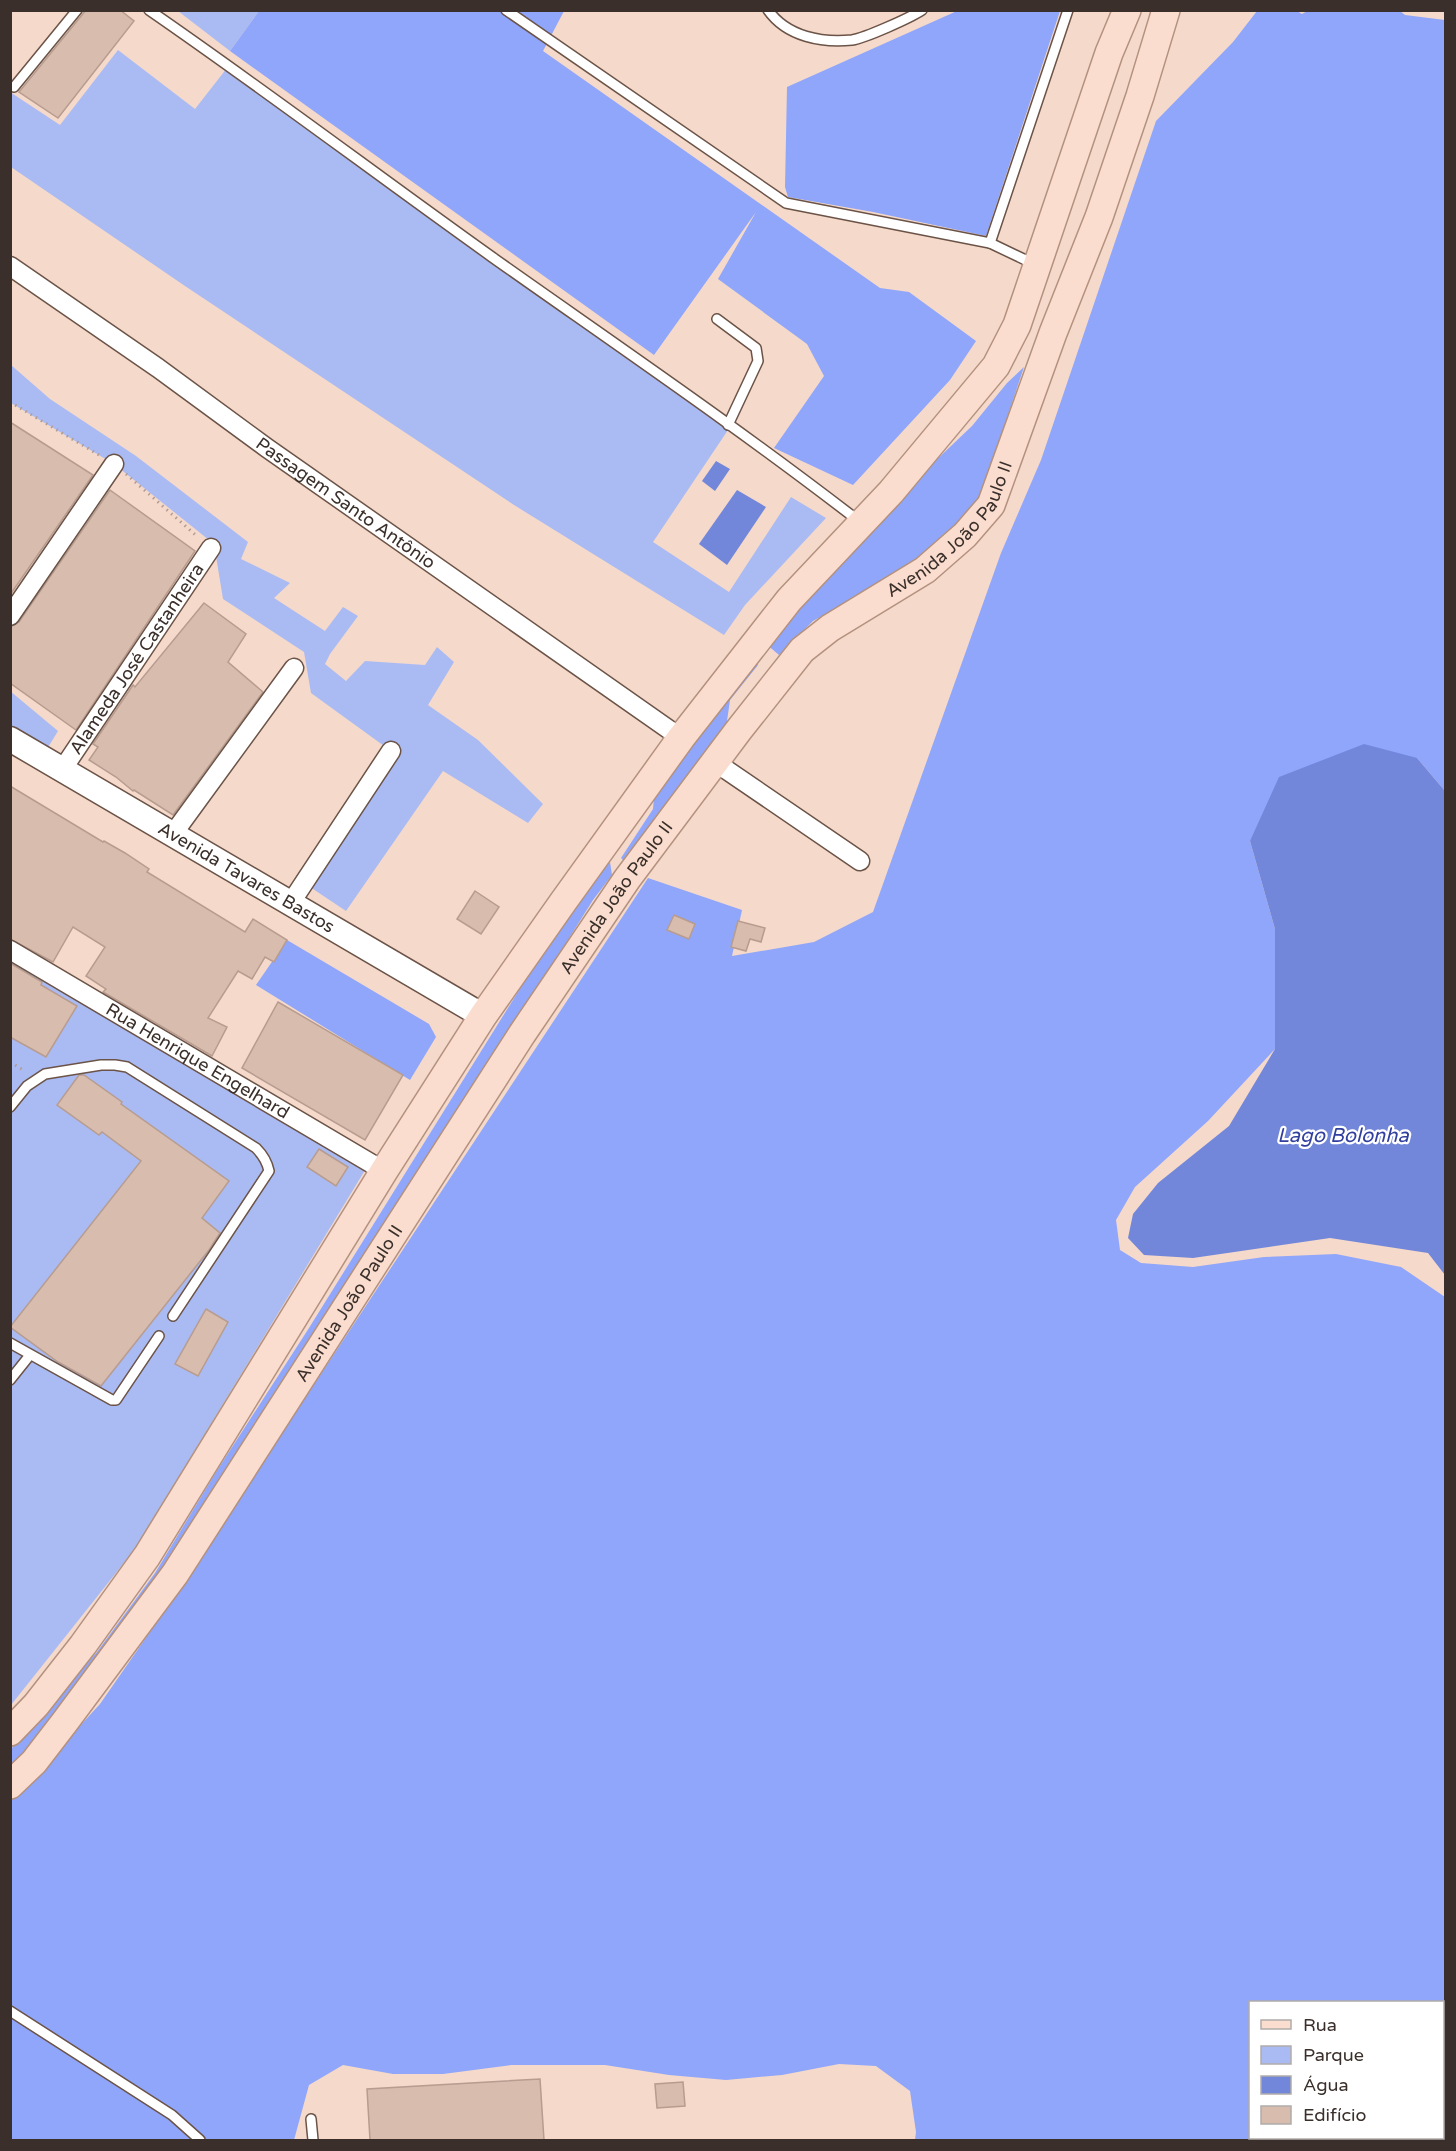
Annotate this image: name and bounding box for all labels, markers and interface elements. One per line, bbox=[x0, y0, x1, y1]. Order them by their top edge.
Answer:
street label: Passagem Santo Antônio bbox=[251, 433, 440, 574]
street label: Avenida João Paulo II bbox=[882, 458, 1017, 602]
street label: Alameda José Castanheira bbox=[65, 559, 209, 759]
street label: Avenida Tavares Bastos bbox=[154, 817, 339, 938]
street label: Avenida João Paulo II bbox=[555, 817, 678, 978]
street label: Rua Henrique Engelhard bbox=[102, 998, 293, 1124]
water label: Lago Bolonha bbox=[1277, 1124, 1409, 1148]
street label: Avenida João Paulo II bbox=[290, 1221, 407, 1386]
legend bbox=[1249, 2001, 1444, 2139]
text: Rua bbox=[1303, 2014, 1337, 2036]
text: Parque bbox=[1303, 2044, 1364, 2066]
text: Água bbox=[1303, 2074, 1349, 2096]
text: Edifício bbox=[1303, 2104, 1367, 2126]

